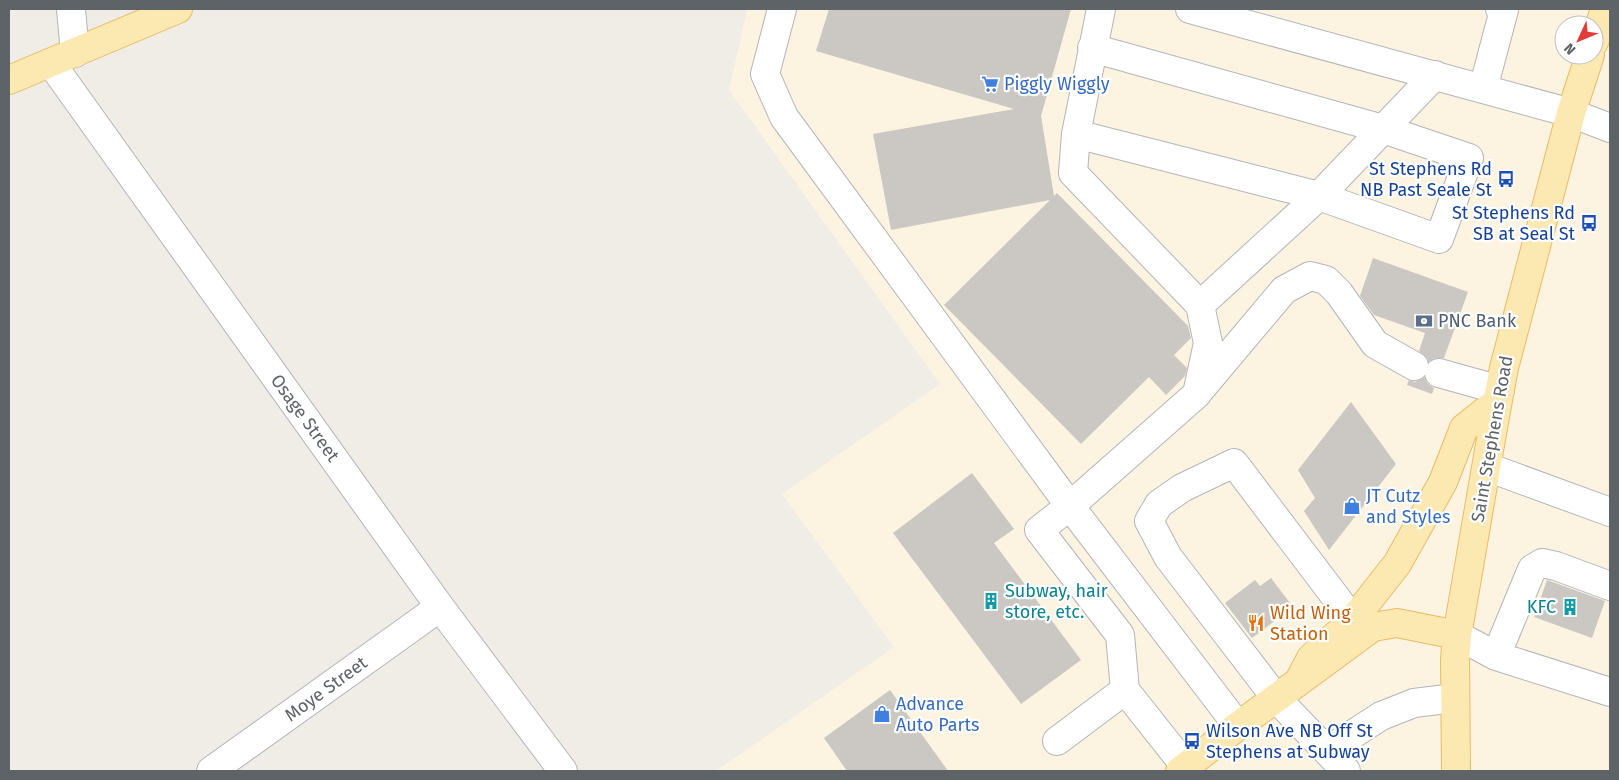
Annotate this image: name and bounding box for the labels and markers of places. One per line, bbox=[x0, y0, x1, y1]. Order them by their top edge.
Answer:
place label: Piggly Wiggly bbox=[1004, 73, 1110, 95]
supermarket icon: Piggly Wiggly bbox=[980, 74, 1000, 94]
place label: St Stephens Rd NB Past Seale St bbox=[1360, 158, 1492, 201]
bus stop icon: St Stephens Rd NB Past Seale St bbox=[1496, 169, 1516, 189]
place label: St Stephens Rd SB at Seal St bbox=[1452, 202, 1575, 245]
bus stop icon: St Stephens Rd SB at Seal St bbox=[1579, 213, 1599, 233]
place label: PNC Bank bbox=[1438, 310, 1517, 332]
bank icon: PNC Bank bbox=[1414, 311, 1434, 331]
place label: JT Cutz and Styles bbox=[1366, 485, 1450, 528]
shop icon: JT Cutz and Styles bbox=[1342, 496, 1362, 516]
place label: Subway, hair store, etc. bbox=[1005, 580, 1108, 623]
building icon: Subway, hair store, etc. bbox=[981, 591, 1001, 611]
place label: KFC bbox=[1527, 596, 1556, 618]
building icon: KFC bbox=[1560, 597, 1580, 617]
place label: Wild Wing Station bbox=[1270, 602, 1351, 645]
restaurant icon: Wild Wing Station bbox=[1246, 613, 1266, 633]
place label: Advance Auto Parts bbox=[896, 693, 979, 736]
shop icon: Advance Auto Parts bbox=[872, 704, 892, 724]
place label: Wilson Ave NB Off St Stephens at Subway bbox=[1206, 720, 1373, 763]
bus stop icon: Wilson Ave NB Off St Stephens at Subway bbox=[1182, 731, 1202, 751]

